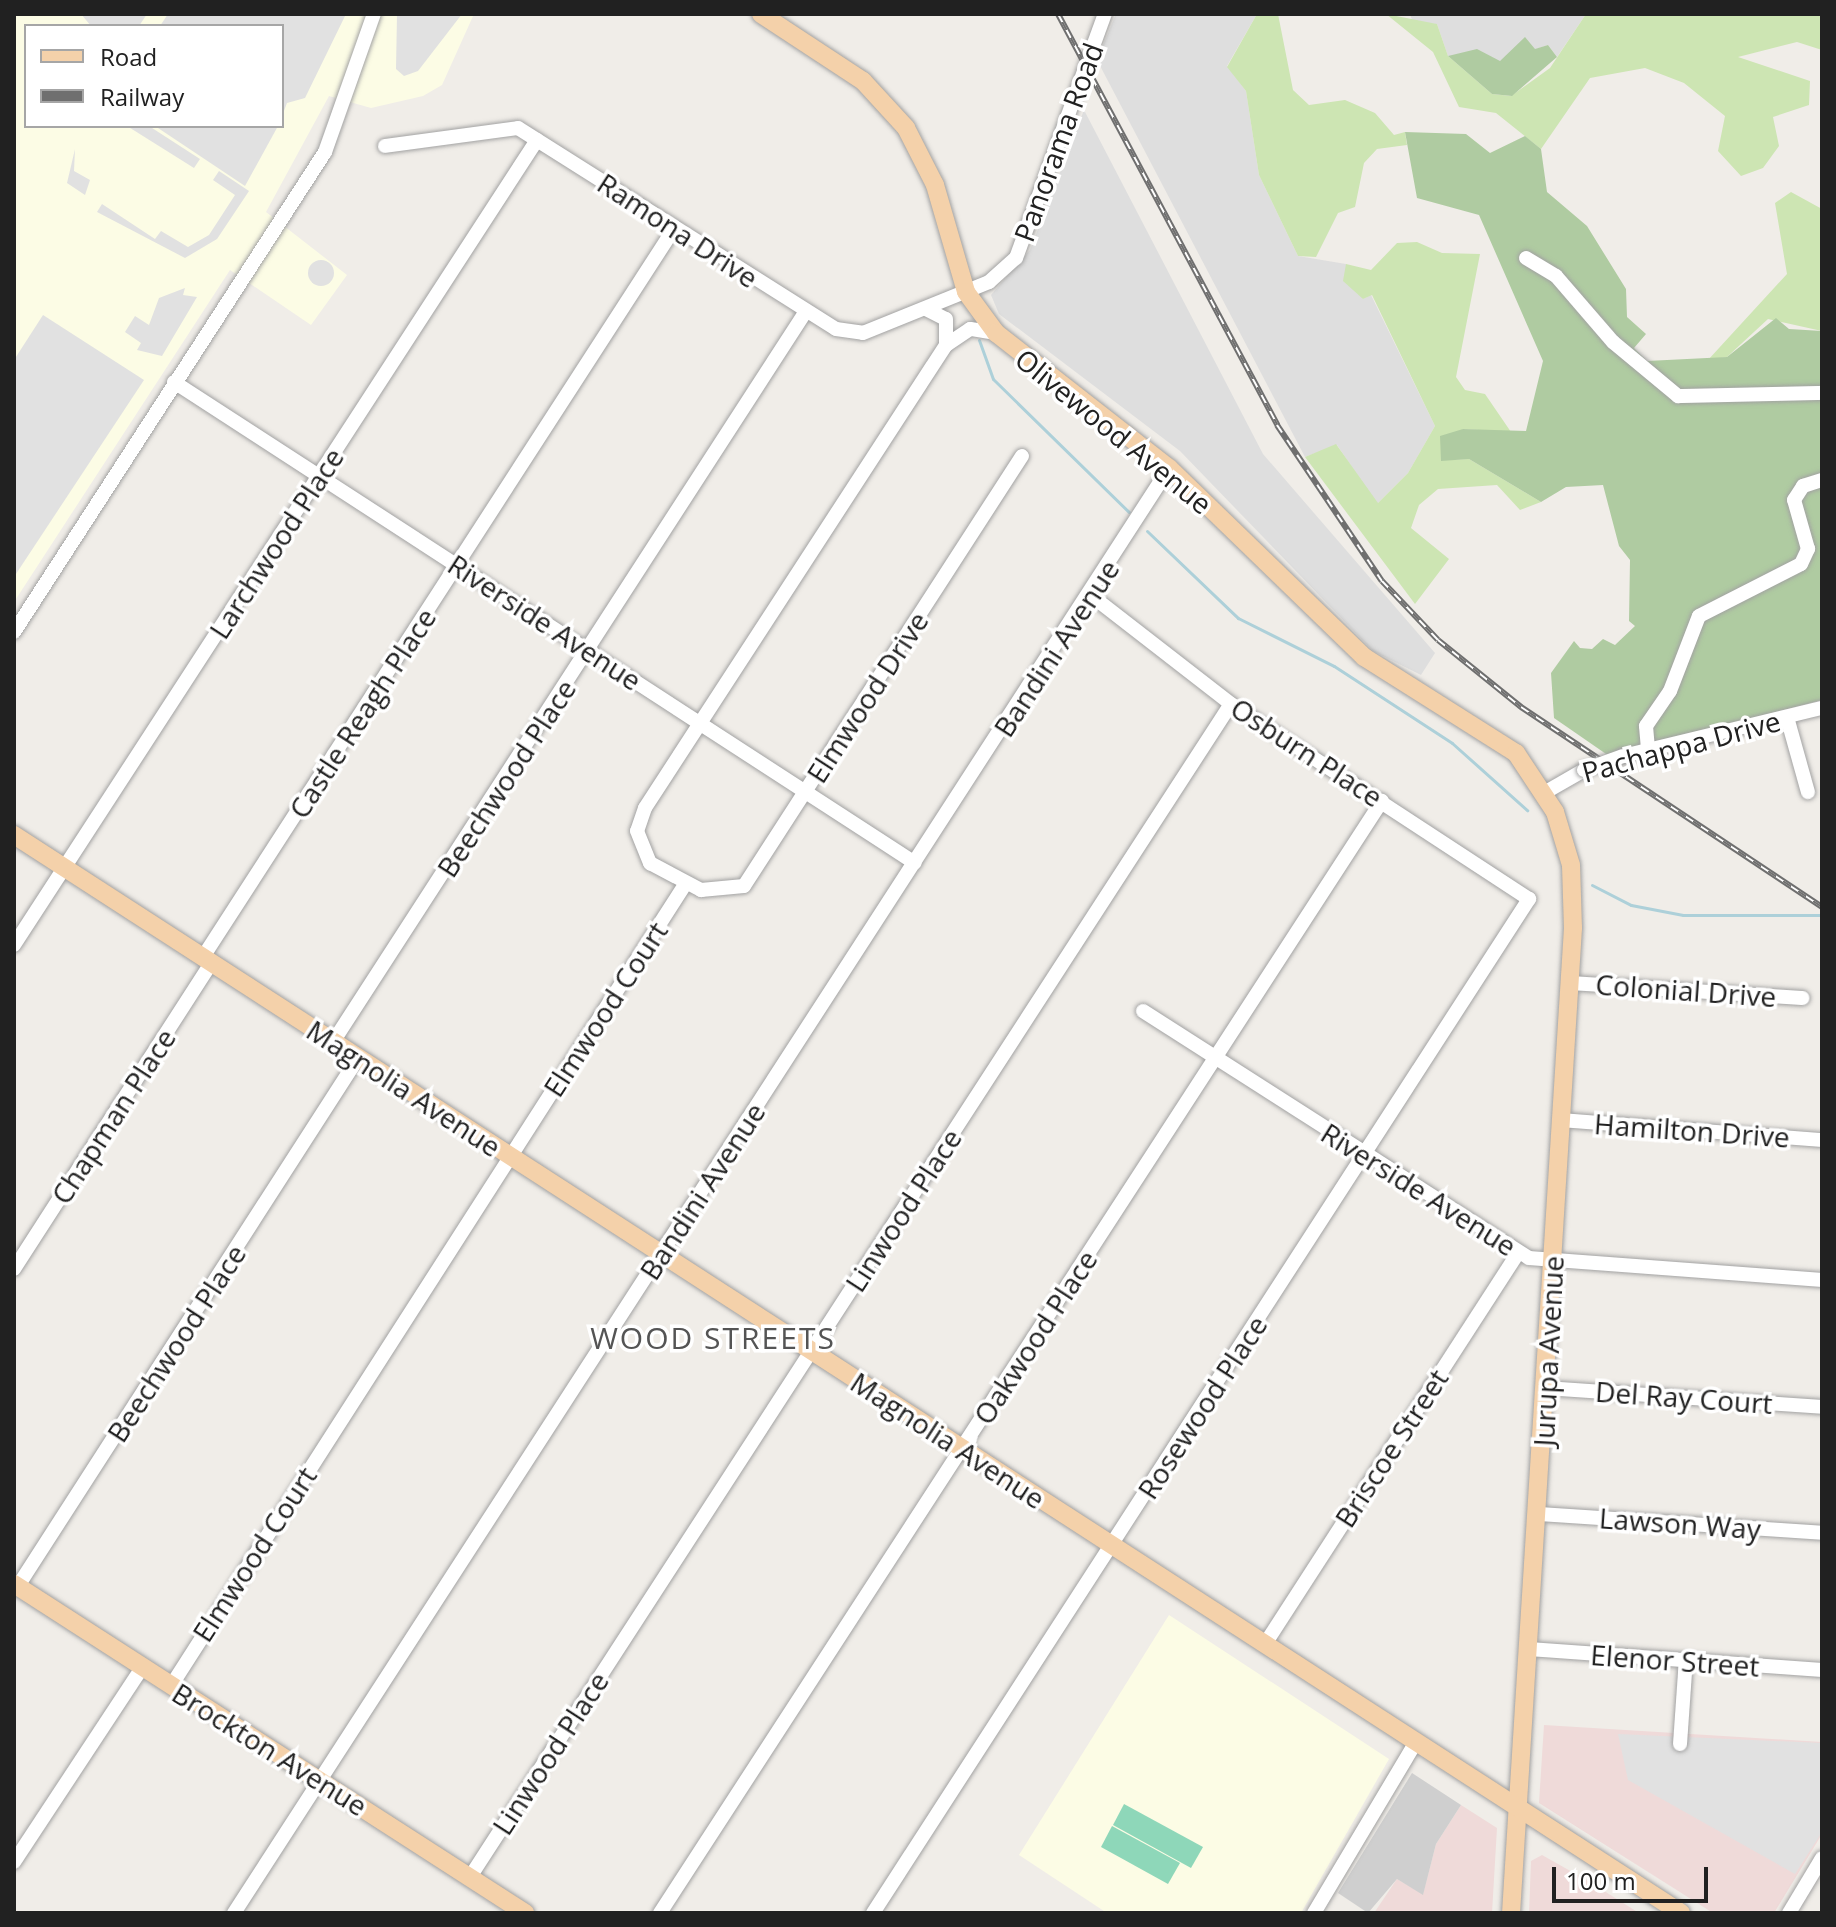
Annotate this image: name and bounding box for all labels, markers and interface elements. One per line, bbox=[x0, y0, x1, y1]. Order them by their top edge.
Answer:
legend bbox=[24, 24, 284, 128]
street label: Panorama Road bbox=[1006, 38, 1110, 246]
text: Road bbox=[100, 40, 157, 73]
text: Railway bbox=[100, 80, 184, 113]
street label: Ramona Drive bbox=[592, 166, 764, 294]
street label: Olivewood Avenue bbox=[1009, 342, 1219, 520]
street label: Larchwood Place bbox=[202, 441, 350, 645]
street label: Riverside Avenue bbox=[442, 547, 648, 697]
street label: Bandini Avenue bbox=[986, 553, 1126, 743]
street label: Castle Reagh Place bbox=[282, 602, 442, 824]
street label: Elmwood Drive bbox=[799, 605, 935, 789]
street label: Beechwood Place bbox=[430, 673, 582, 883]
street label: Osburn Place bbox=[1225, 691, 1389, 813]
street label: Pachappa Drive bbox=[1578, 703, 1784, 789]
street label: Elmwood Court bbox=[536, 915, 674, 1103]
street label: Colonial Drive bbox=[1595, 967, 1777, 1013]
street label: Magnolia Avenue bbox=[301, 1013, 507, 1163]
street label: Chapman Place bbox=[44, 1022, 182, 1210]
street label: Bandini Avenue bbox=[632, 1096, 772, 1286]
street label: Hamilton Drive bbox=[1593, 1106, 1791, 1154]
street label: Riverside Avenue bbox=[1315, 1116, 1523, 1262]
street label: Linwood Place bbox=[838, 1122, 968, 1298]
street label: Beechwood Place bbox=[100, 1238, 252, 1448]
street label: Oakwood Place bbox=[966, 1244, 1104, 1430]
street label: Jurupa Avenue bbox=[1526, 1255, 1570, 1447]
street label: Rosewood Place bbox=[1130, 1309, 1274, 1505]
district label: WOOD STREETS bbox=[590, 1320, 836, 1356]
street label: Briscoe Street bbox=[1328, 1363, 1454, 1533]
street label: Magnolia Avenue bbox=[845, 1365, 1051, 1515]
street label: Del Ray Court bbox=[1594, 1374, 1774, 1420]
street label: Elmwood Court bbox=[185, 1460, 323, 1648]
street label: Lawson Way bbox=[1598, 1501, 1762, 1545]
street label: Elenor Street bbox=[1589, 1637, 1761, 1683]
street label: Linwood Place bbox=[485, 1665, 615, 1841]
street label: Brockton Avenue bbox=[166, 1676, 374, 1822]
scale bar bbox=[1556, 1851, 1712, 1901]
text: 100 m bbox=[1566, 1864, 1636, 1897]

